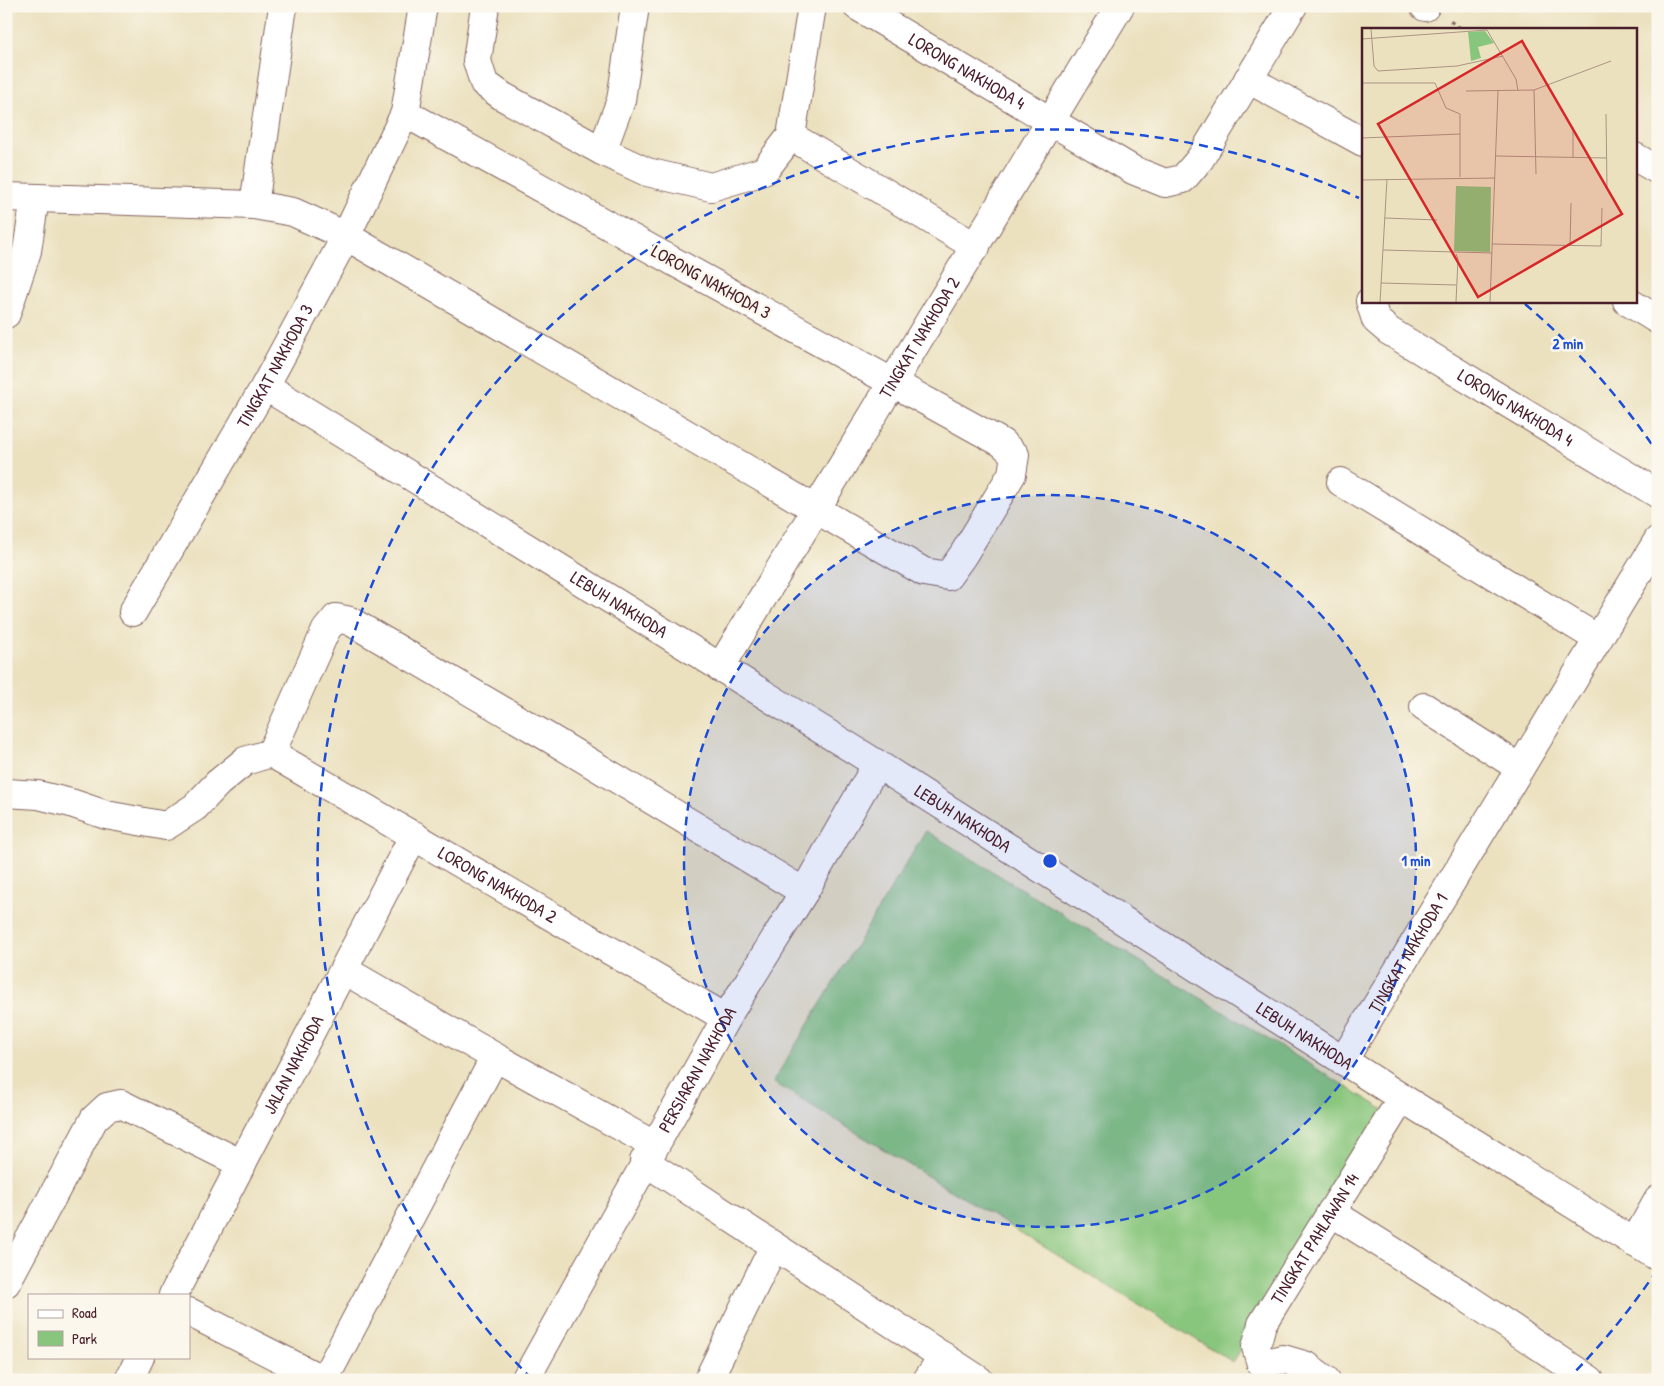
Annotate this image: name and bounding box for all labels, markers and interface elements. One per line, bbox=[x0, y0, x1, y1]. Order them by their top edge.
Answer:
street label: LORONG NAKHODA 4 bbox=[904, 27, 1031, 115]
inset map bbox=[1362, 28, 1636, 302]
street label: LORONG NAKHODA 3 bbox=[647, 238, 775, 325]
street label: TINGKAT NAKHODA 2 bbox=[873, 271, 966, 403]
street label: TINGKAT NAKHODA 3 bbox=[230, 300, 319, 432]
text: 2 min bbox=[1553, 333, 1584, 354]
street label: LORONG NAKHODA 4 bbox=[1453, 362, 1579, 452]
street label: LEBUH NAKHODA bbox=[566, 565, 673, 644]
street label: LEBUH NAKHODA bbox=[910, 778, 1016, 858]
street label: LORONG NAKHODA 2 bbox=[434, 840, 562, 929]
text: 1 min bbox=[1401, 850, 1431, 871]
centre of rings bbox=[1041, 852, 1059, 870]
street label: TINGKAT NAKHODA 1 bbox=[1362, 888, 1454, 1018]
street label: LEBUH NAKHODA bbox=[1252, 996, 1358, 1076]
street label: PERSIARAN NAKHODA bbox=[652, 1001, 742, 1137]
street label: JALAN NAKHODA bbox=[257, 1011, 330, 1118]
street label: TINGKAT PAHLAWAN 14 bbox=[1264, 1168, 1365, 1309]
legend bbox=[28, 1294, 190, 1358]
text: Road bbox=[72, 1302, 97, 1323]
text: Park bbox=[72, 1328, 97, 1349]

